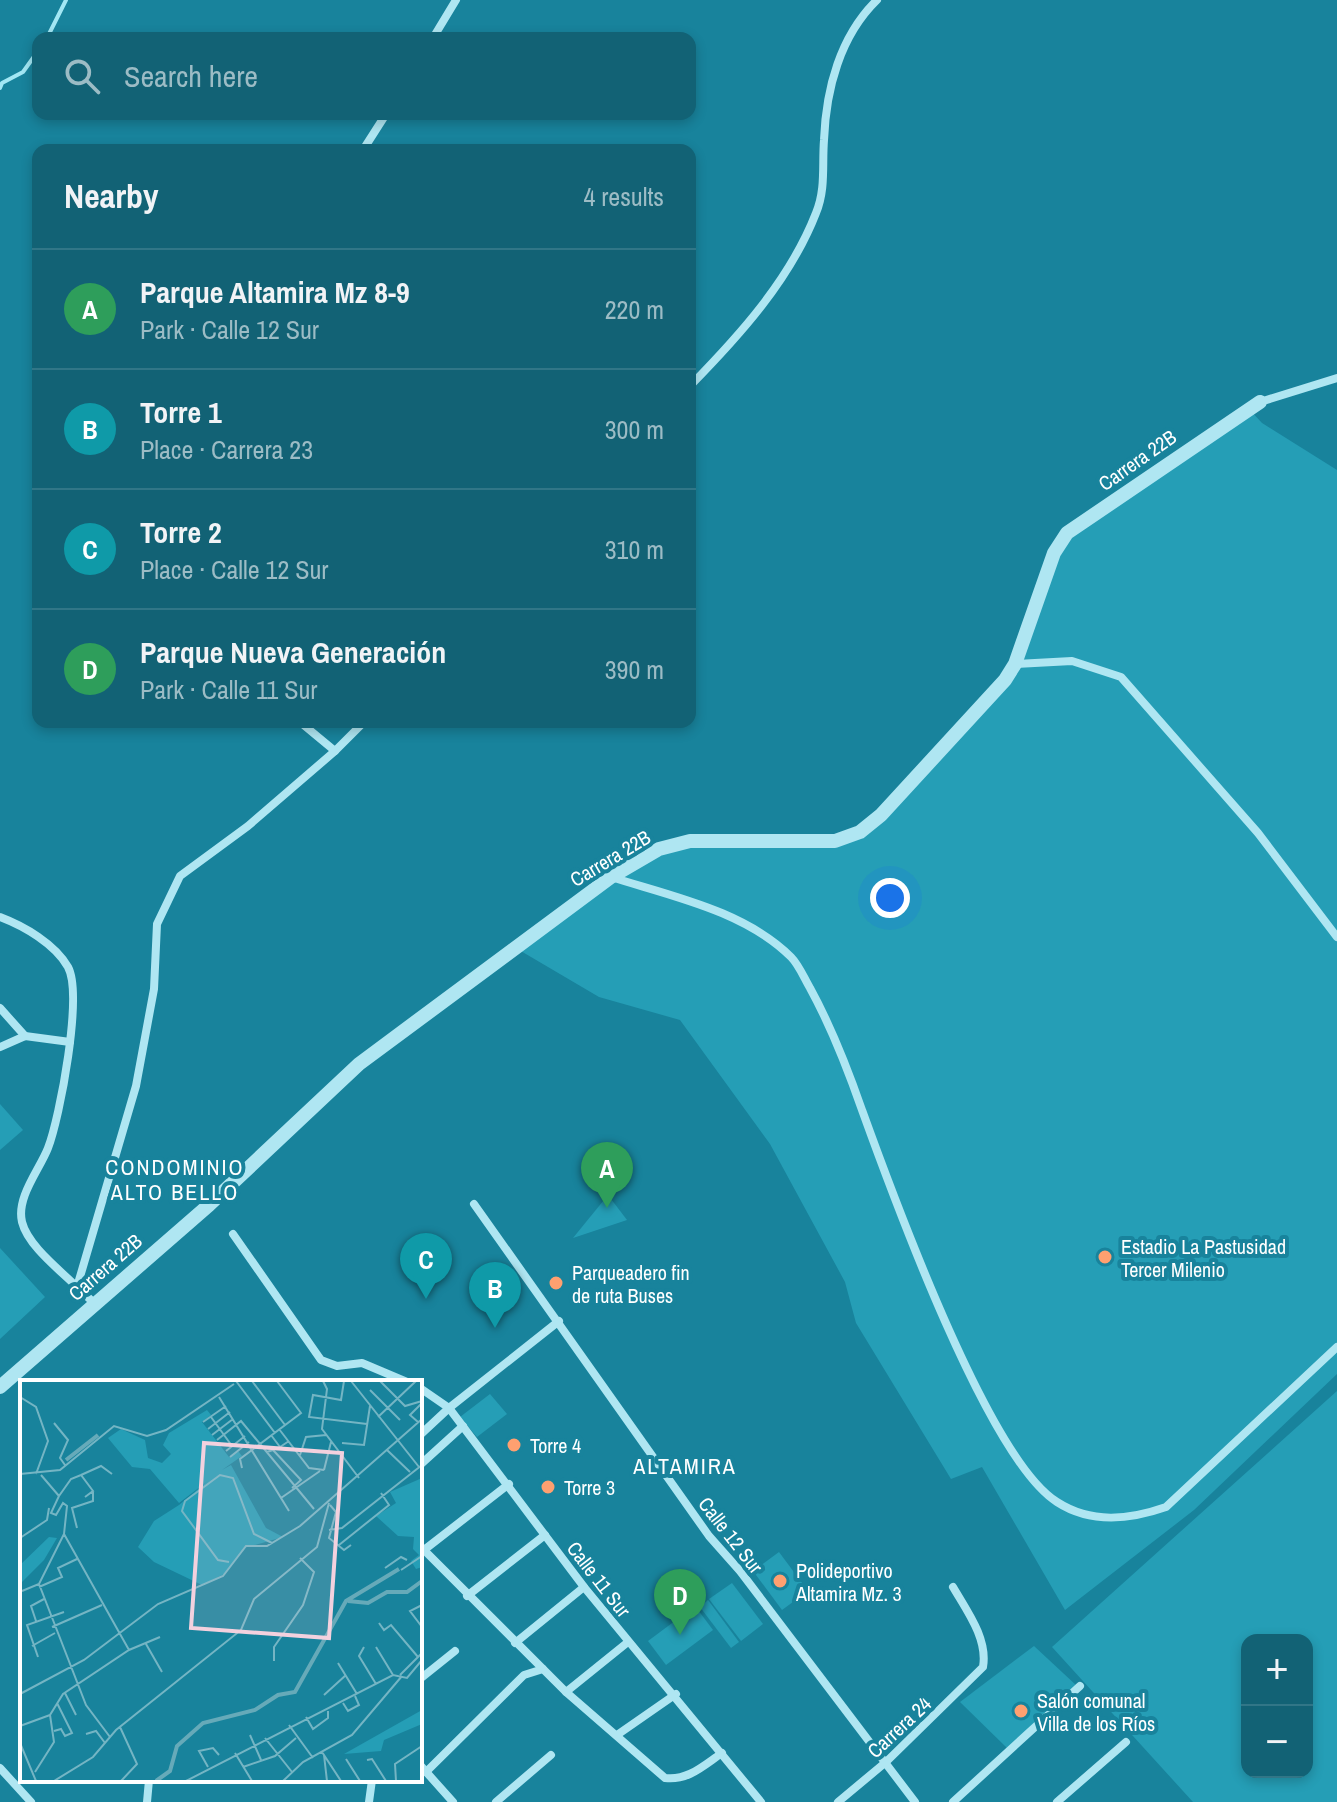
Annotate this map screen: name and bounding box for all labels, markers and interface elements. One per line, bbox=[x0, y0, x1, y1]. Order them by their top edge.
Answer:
search box bbox=[32, 32, 696, 120]
icon: search bbox=[60, 54, 104, 98]
text: Search here bbox=[124, 56, 258, 96]
text: Nearby bbox=[64, 173, 159, 219]
text: 4 results bbox=[583, 179, 664, 214]
text: Parque Altamira Mz 8-9 bbox=[140, 272, 410, 312]
text: A bbox=[82, 292, 98, 327]
text: 220 m bbox=[605, 292, 664, 327]
text: Park · Calle 12 Sur bbox=[140, 312, 319, 347]
text: Torre 1 bbox=[140, 392, 222, 432]
text: B bbox=[82, 412, 98, 447]
text: 300 m bbox=[605, 412, 664, 447]
street label: Carrera 22B bbox=[1093, 423, 1181, 497]
text: Place · Carrera 23 bbox=[140, 432, 313, 467]
text: Torre 2 bbox=[140, 512, 222, 552]
text: C bbox=[82, 532, 98, 567]
text: 310 m bbox=[605, 532, 664, 567]
text: Place · Calle 12 Sur bbox=[140, 552, 328, 587]
text: Parque Nueva Generación bbox=[140, 632, 446, 672]
text: D bbox=[82, 652, 98, 687]
text: 390 m bbox=[605, 652, 664, 687]
text: Park · Calle 11 Sur bbox=[140, 672, 317, 707]
street label: Carrera 22B bbox=[565, 823, 655, 893]
your location bbox=[870, 878, 910, 918]
pin: A bbox=[581, 1142, 633, 1208]
district label: CONDOMINIO ALTO BELLO bbox=[105, 1152, 245, 1207]
street label: Carrera 22B bbox=[62, 1227, 148, 1306]
pin: C bbox=[400, 1233, 452, 1299]
place label: Estadio La Pastusidad Tercer Milenio bbox=[1121, 1233, 1286, 1283]
marker: Estadio La Pastusidad Tercer Milenio bbox=[1096, 1248, 1114, 1266]
place label: Parqueadero fin de ruta Buses bbox=[572, 1259, 690, 1309]
pin: B bbox=[469, 1262, 521, 1328]
marker: Parqueadero fin de ruta Buses bbox=[547, 1274, 565, 1292]
inset map bbox=[20, 1380, 422, 1782]
place label: Torre 4 bbox=[530, 1432, 581, 1459]
marker: Torre 4 bbox=[505, 1436, 523, 1454]
district label: ALTAMIRA bbox=[632, 1451, 737, 1481]
place label: Torre 3 bbox=[564, 1474, 615, 1501]
marker: Torre 3 bbox=[539, 1478, 557, 1496]
street label: Calle 12 Sur bbox=[693, 1491, 770, 1579]
street label: Calle 11 Sur bbox=[561, 1536, 637, 1623]
place label: Polideportivo Altamira Mz. 3 bbox=[795, 1557, 902, 1607]
pin: D bbox=[654, 1569, 706, 1635]
marker: Polideportivo Altamira Mz. 3 bbox=[771, 1572, 789, 1590]
map controls bbox=[1241, 1634, 1313, 1778]
button: + bbox=[1241, 1634, 1313, 1706]
place label: Salón comunal Villa de los Ríos bbox=[1037, 1687, 1155, 1737]
street label: Carrera 24 bbox=[861, 1690, 937, 1764]
marker: Salón comunal Villa de los Ríos bbox=[1012, 1702, 1030, 1720]
button: − bbox=[1241, 1706, 1313, 1778]

